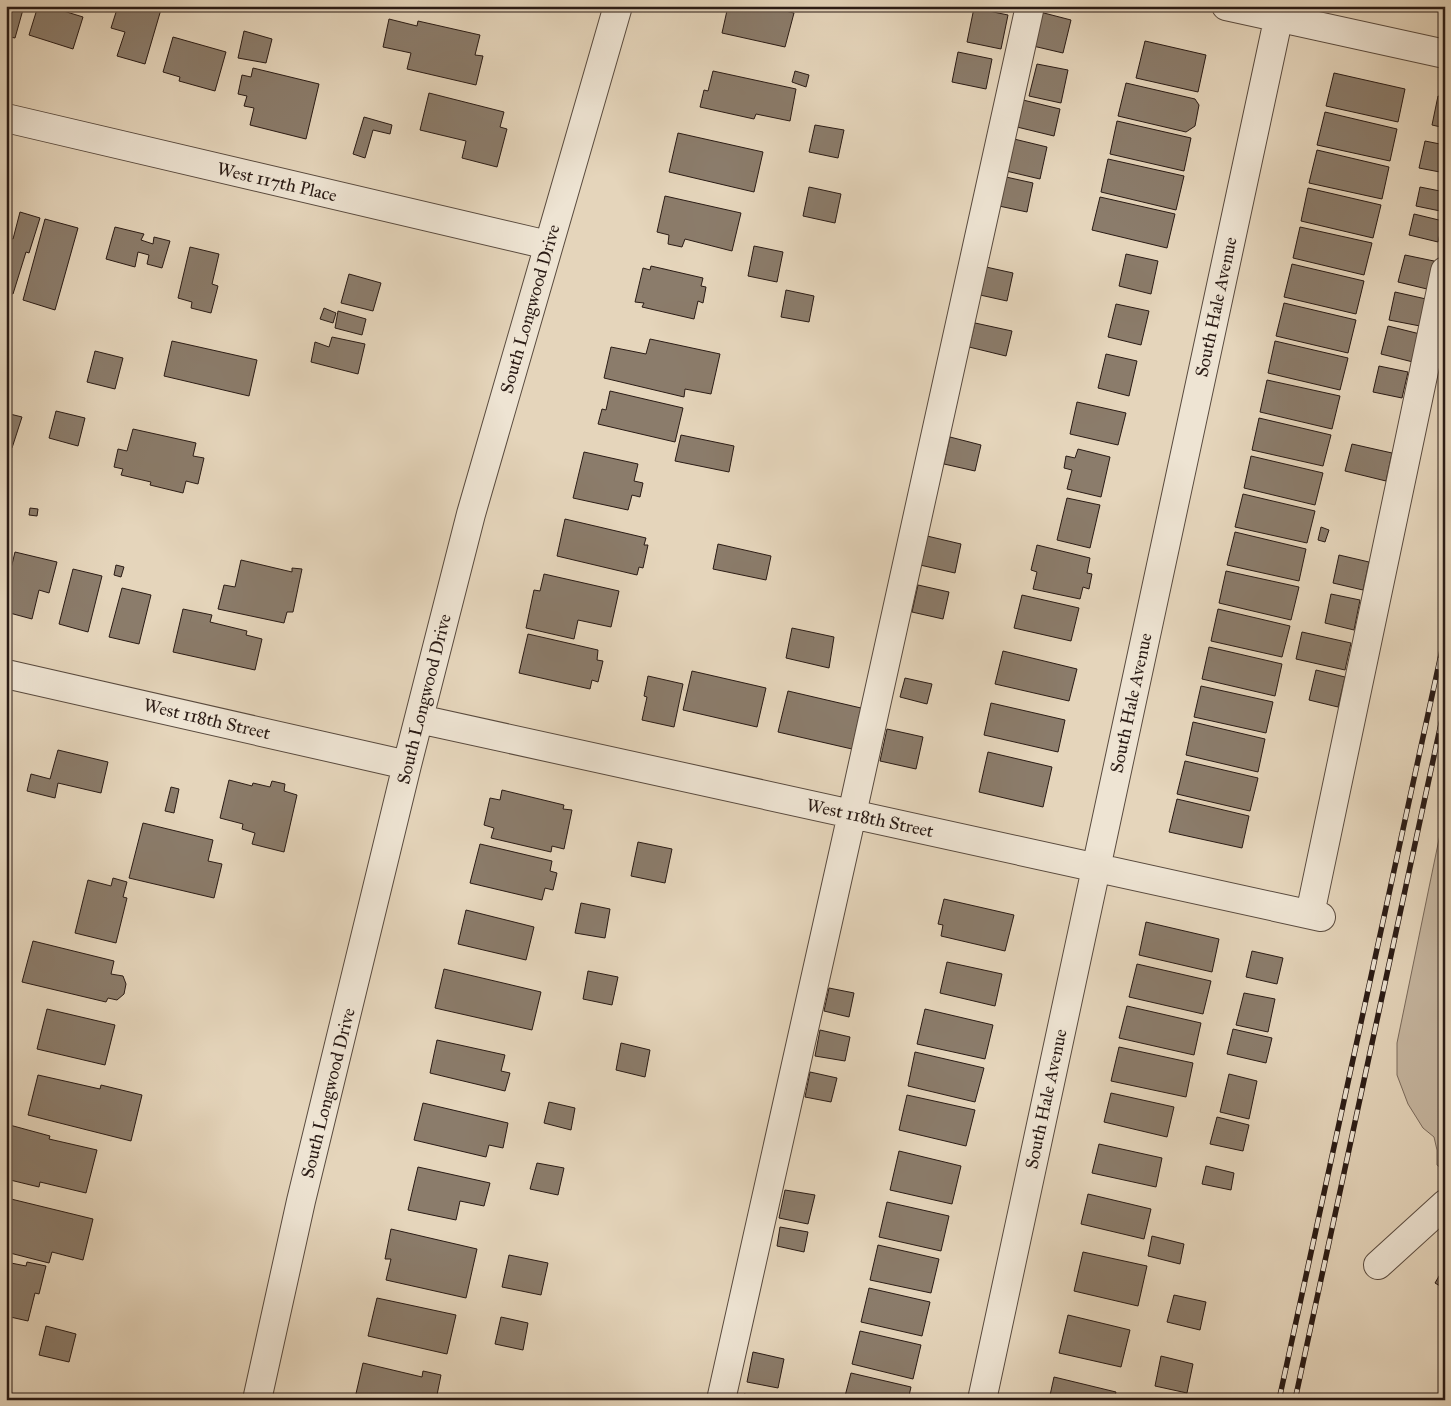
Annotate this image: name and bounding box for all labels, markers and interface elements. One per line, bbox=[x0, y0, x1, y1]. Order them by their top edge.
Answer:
street label: West 117th Place bbox=[215, 157, 339, 207]
street label: South Longwood Drive bbox=[495, 222, 566, 396]
street label: South Hale Avenue bbox=[1190, 235, 1242, 379]
street label: South Longwood Drive bbox=[392, 611, 457, 787]
street label: South Hale Avenue bbox=[1105, 631, 1157, 775]
street label: West 118th Street bbox=[141, 694, 273, 744]
street label: West 118th Street bbox=[804, 794, 936, 842]
street label: South Longwood Drive bbox=[296, 1005, 361, 1181]
street label: South Hale Avenue bbox=[1020, 1027, 1072, 1171]

